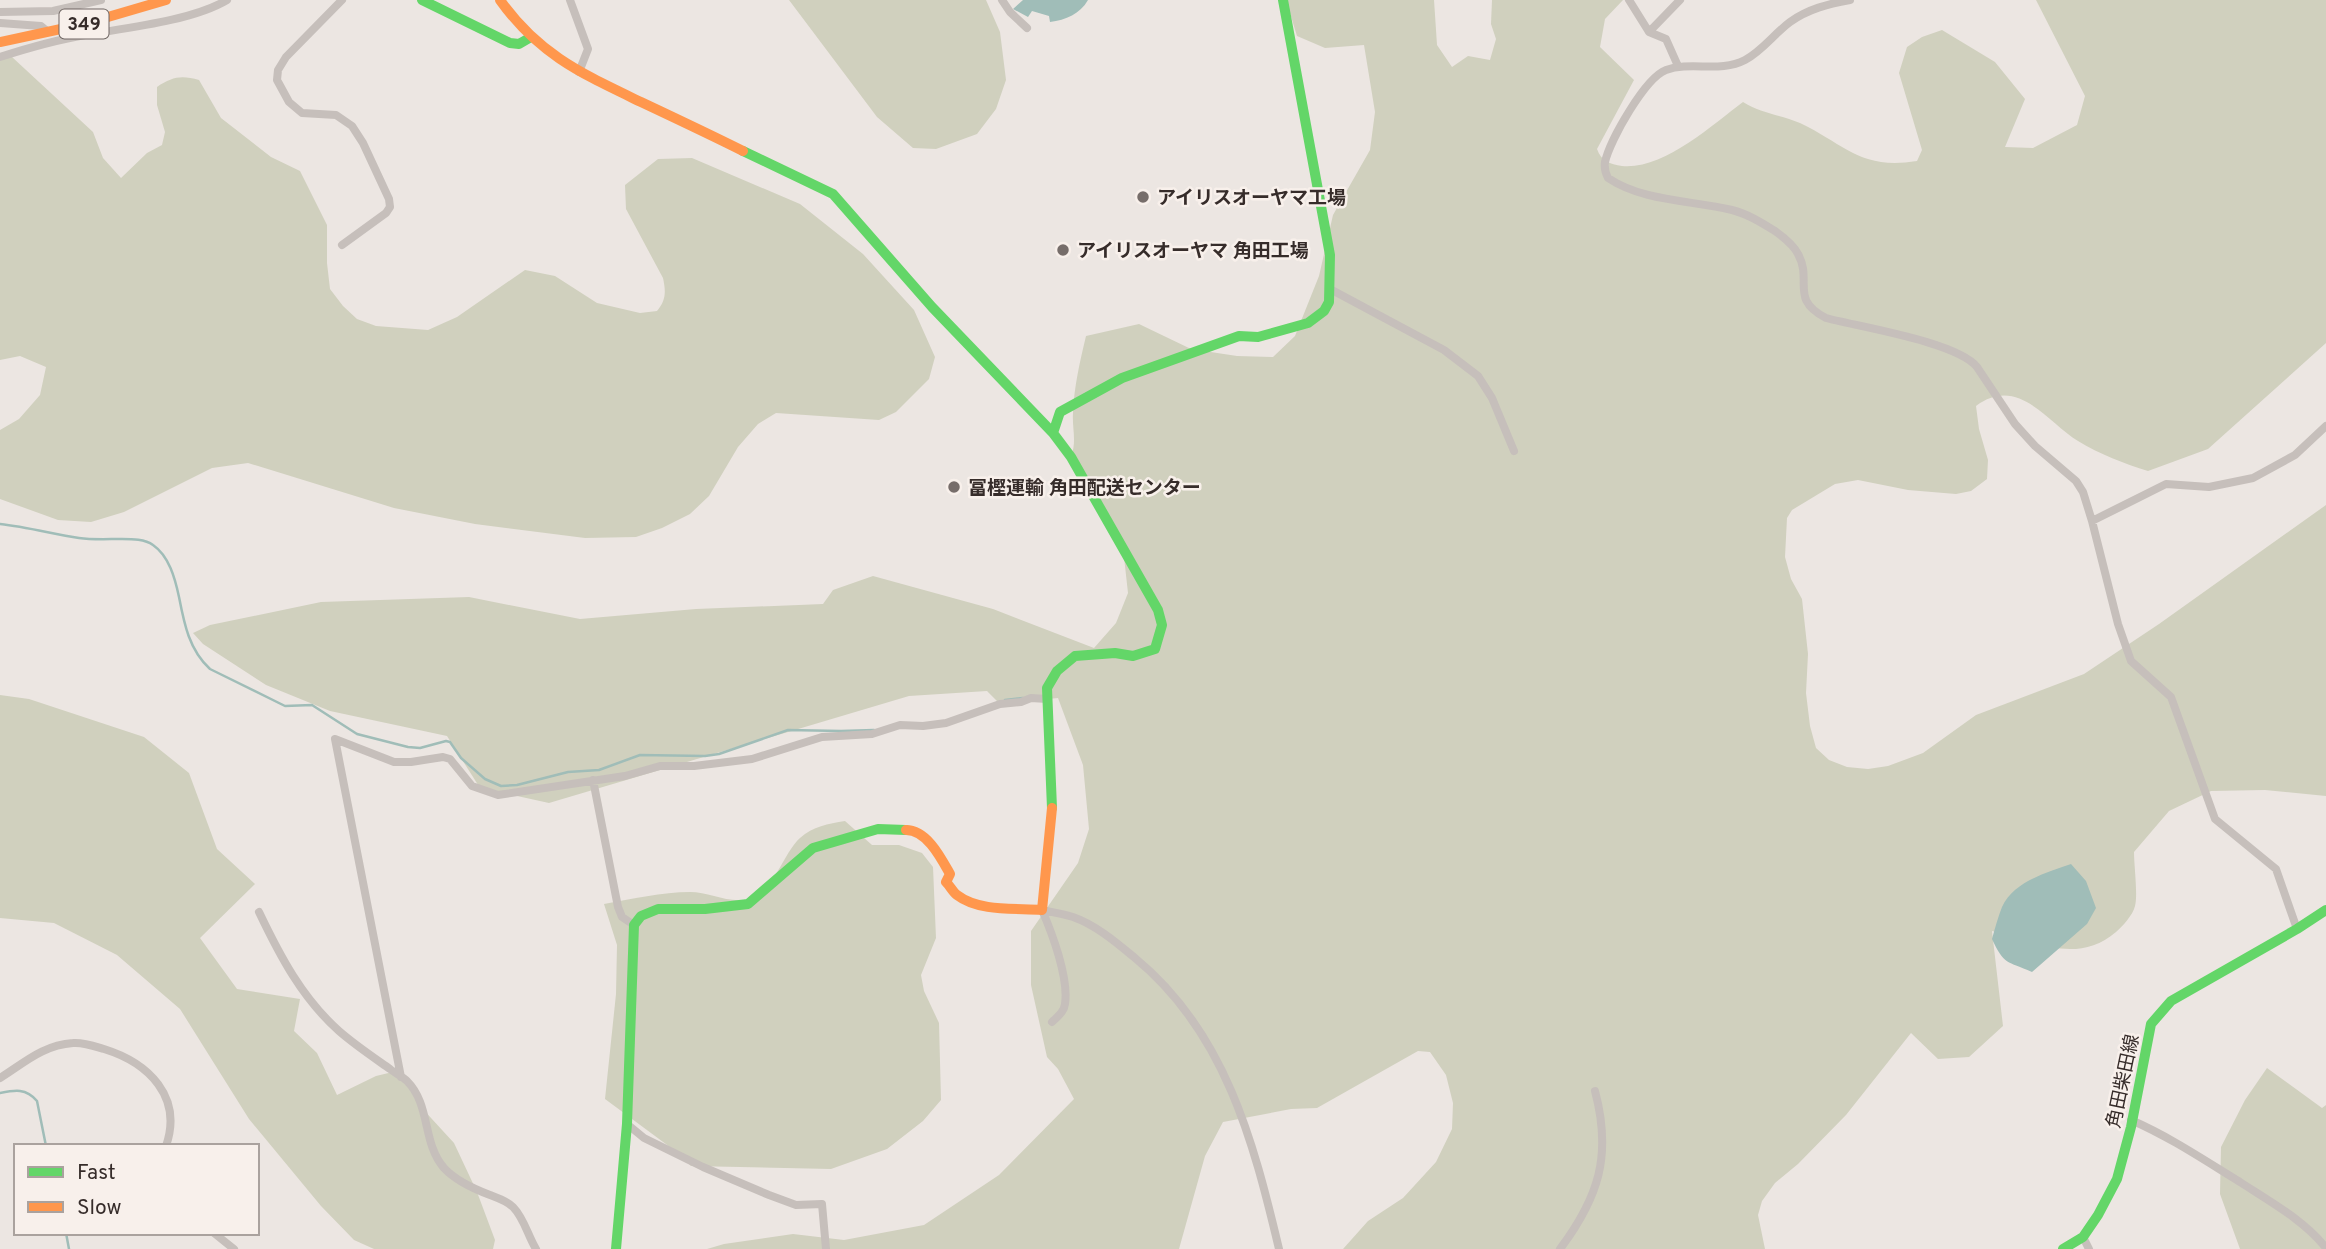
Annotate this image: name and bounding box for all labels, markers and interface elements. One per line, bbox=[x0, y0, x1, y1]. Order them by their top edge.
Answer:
road number: 349 bbox=[60, 9, 108, 38]
place label: アイリスオーヤマ工場 bbox=[1157, 187, 1346, 211]
marker: アイリスオーヤマ工場 bbox=[1135, 189, 1151, 205]
place label: アイリスオーヤマ 角田工場 bbox=[1077, 240, 1309, 264]
marker: アイリスオーヤマ 角田工場 bbox=[1055, 242, 1071, 258]
place label: 冨樫運輸 角田配送センター bbox=[968, 477, 1201, 501]
marker: 冨樫運輸 角田配送センター bbox=[946, 479, 962, 495]
street label: 角田柴田線 bbox=[2102, 1032, 2146, 1130]
legend bbox=[14, 1144, 259, 1235]
text: Fast bbox=[77, 1160, 116, 1187]
text: Slow bbox=[77, 1195, 122, 1222]

